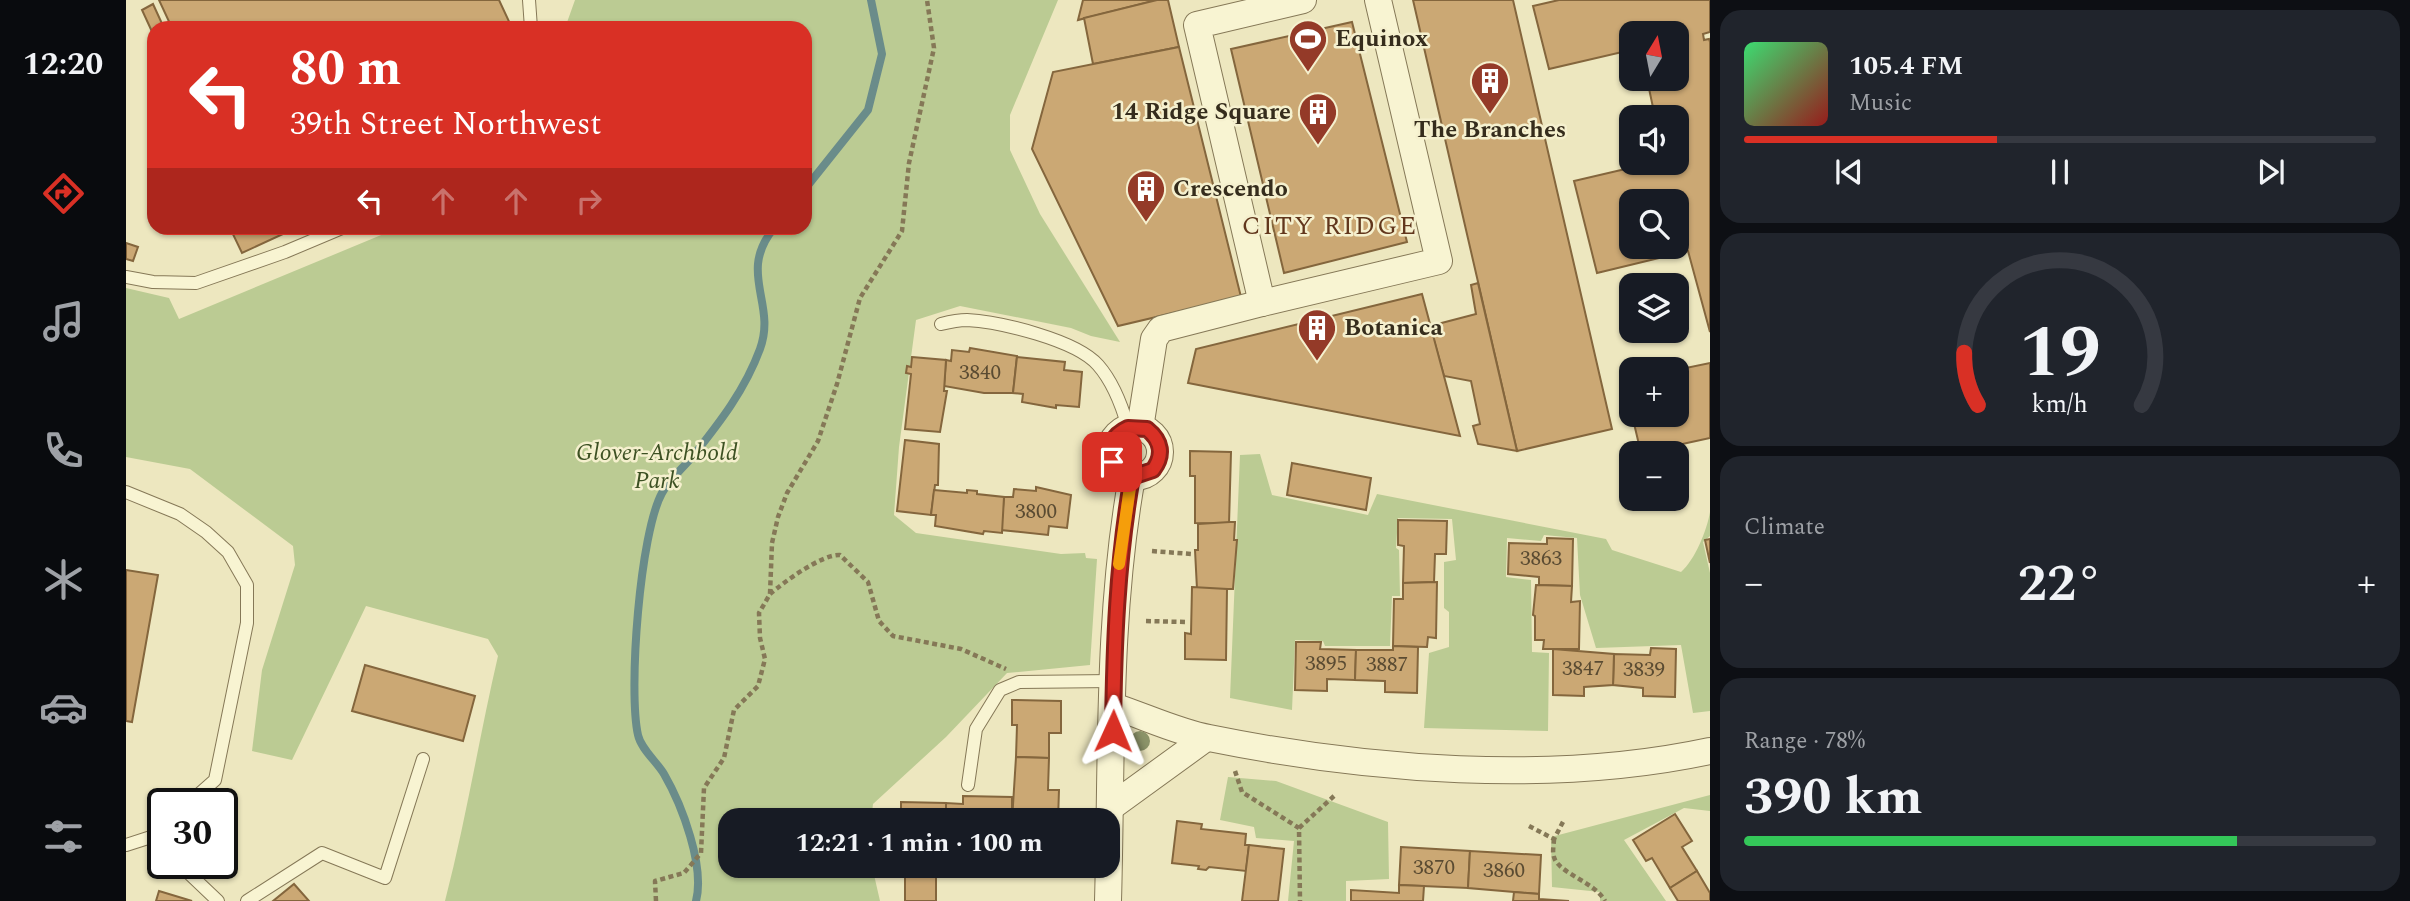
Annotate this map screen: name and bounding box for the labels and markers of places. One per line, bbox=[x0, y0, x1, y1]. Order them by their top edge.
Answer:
sports icon: Equinox bbox=[1287, 18, 1329, 73]
place label: Equinox bbox=[1335, 21, 1428, 57]
building icon: The Branches bbox=[1469, 60, 1511, 115]
building icon: 14 Ridge Square bbox=[1297, 91, 1339, 146]
place label: 14 Ridge Square bbox=[1111, 94, 1291, 130]
place label: The Branches bbox=[1414, 112, 1566, 148]
building icon: Crescendo bbox=[1125, 168, 1167, 223]
place label: Crescendo bbox=[1173, 171, 1288, 207]
building icon: Botanica bbox=[1296, 307, 1338, 362]
place label: Botanica bbox=[1344, 310, 1443, 346]
pin bbox=[1082, 432, 1142, 492]

